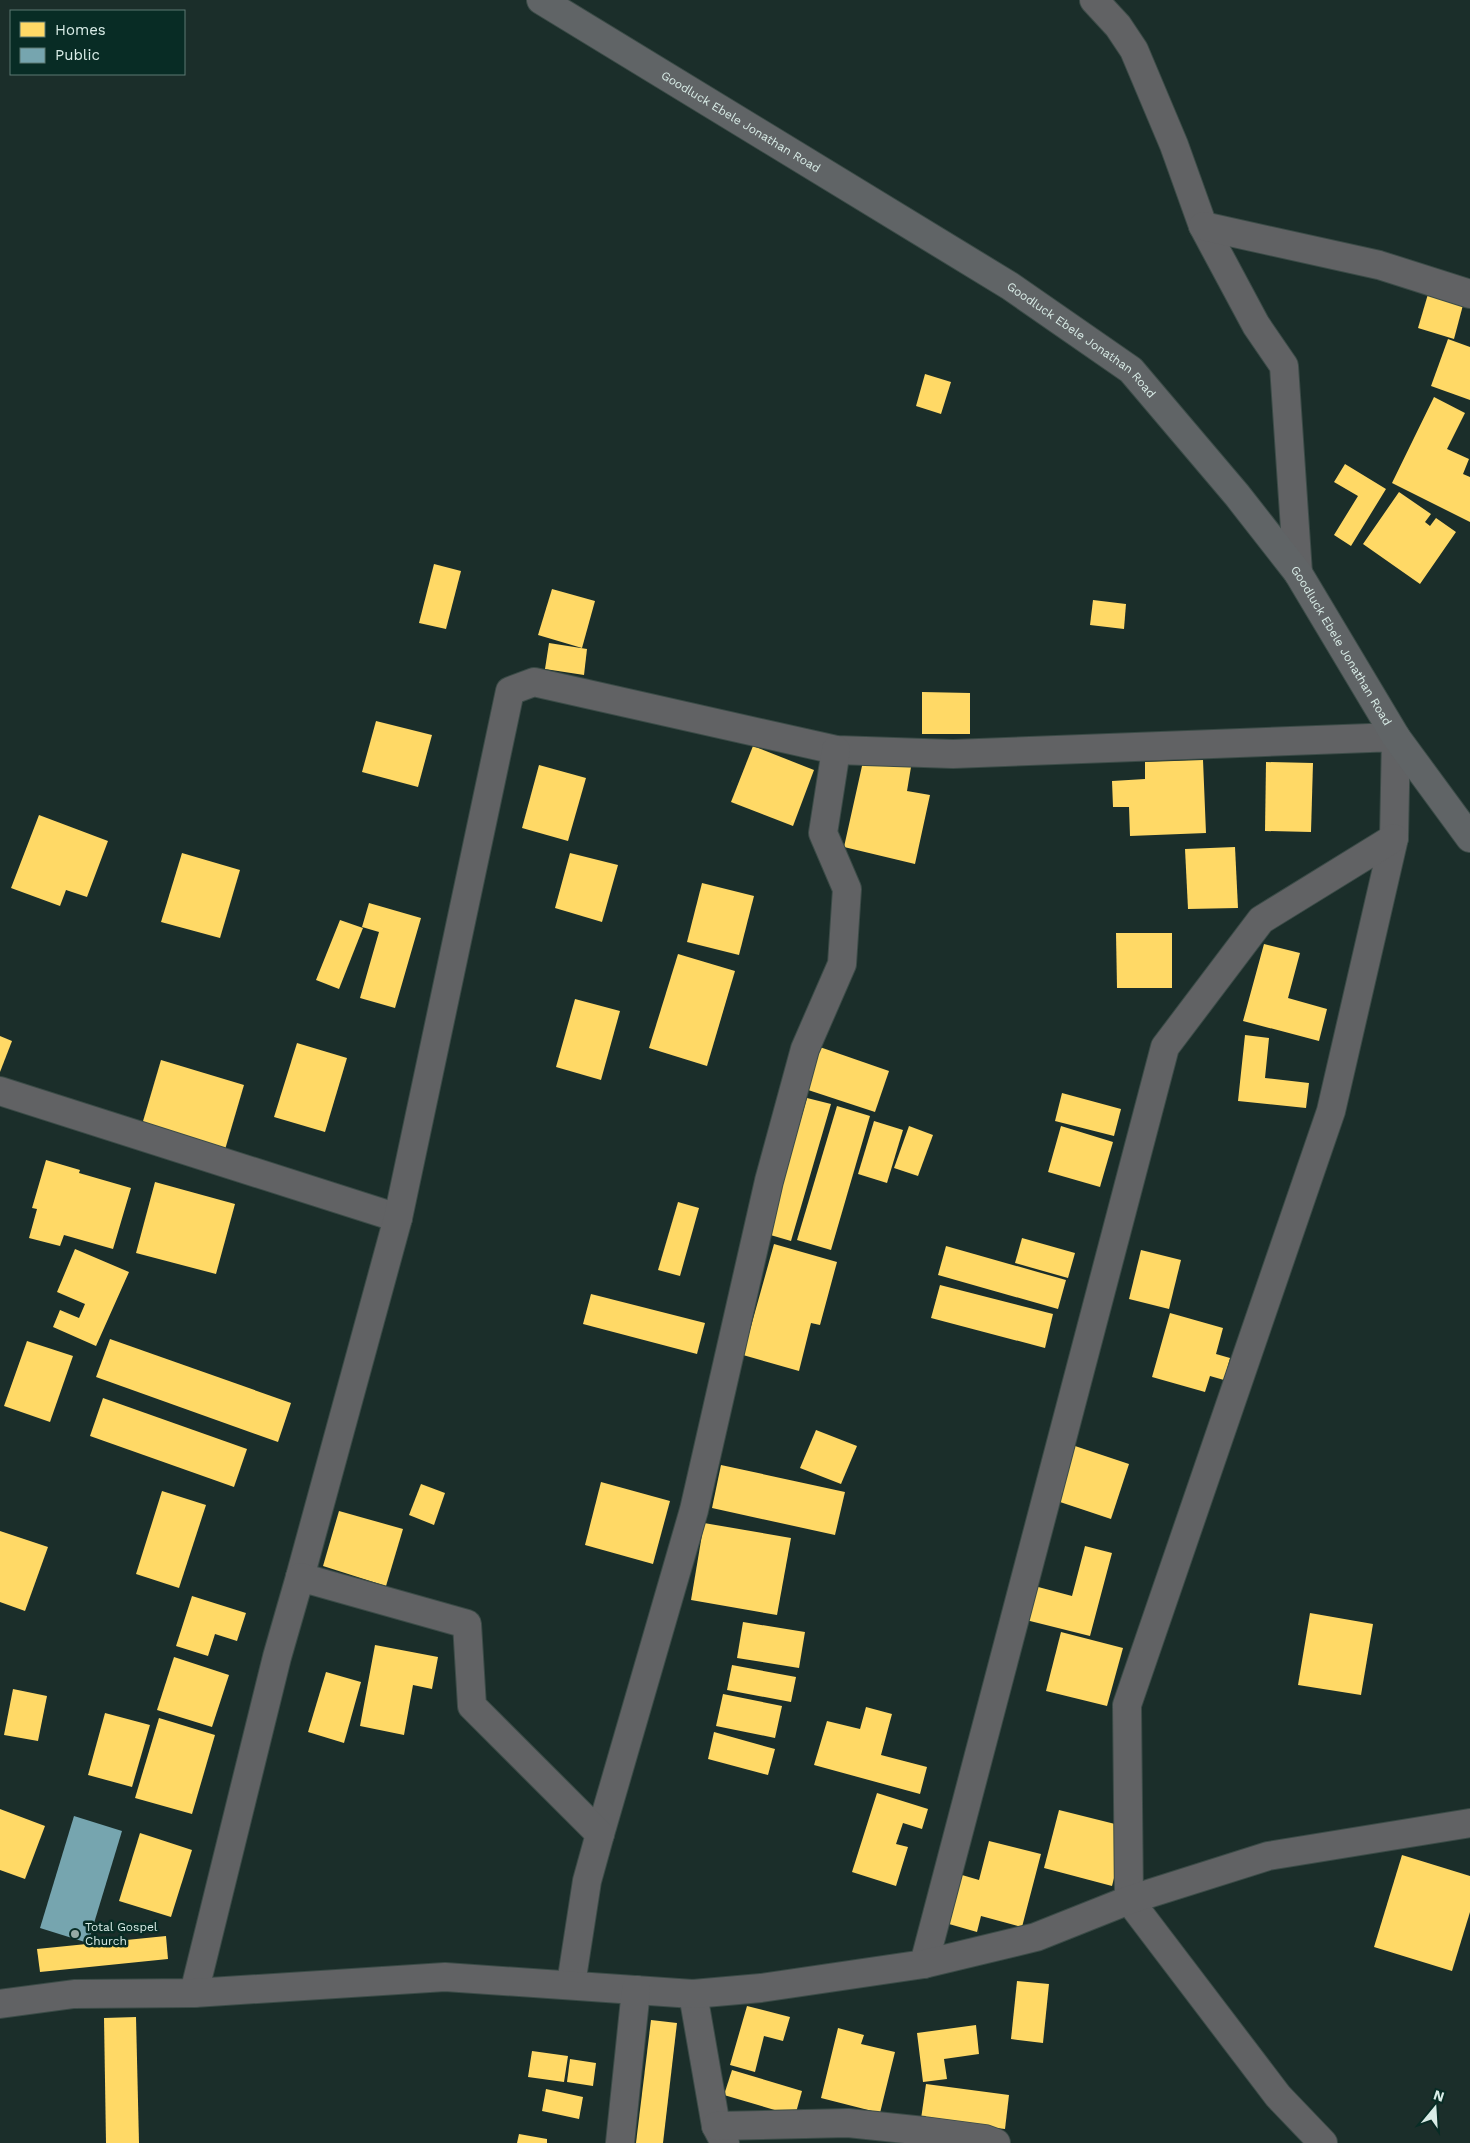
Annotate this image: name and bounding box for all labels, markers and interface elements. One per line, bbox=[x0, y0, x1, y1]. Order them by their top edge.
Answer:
legend bbox=[10, 10, 185, 75]
text: Homes bbox=[55, 21, 106, 39]
text: Public bbox=[55, 46, 100, 64]
street label: Goodluck Ebele Jonathan Road bbox=[659, 68, 823, 176]
street label: Goodluck Ebele Jonathan Road bbox=[1004, 279, 1158, 401]
street label: Goodluck Ebele Jonathan Road bbox=[1288, 563, 1394, 728]
place label: Total Gospel Church bbox=[85, 1920, 158, 1948]
marker: Total Gospel Church bbox=[69, 1928, 81, 1940]
north arrow bbox=[1410, 2083, 1460, 2133]
text: N bbox=[1432, 2086, 1446, 2105]

